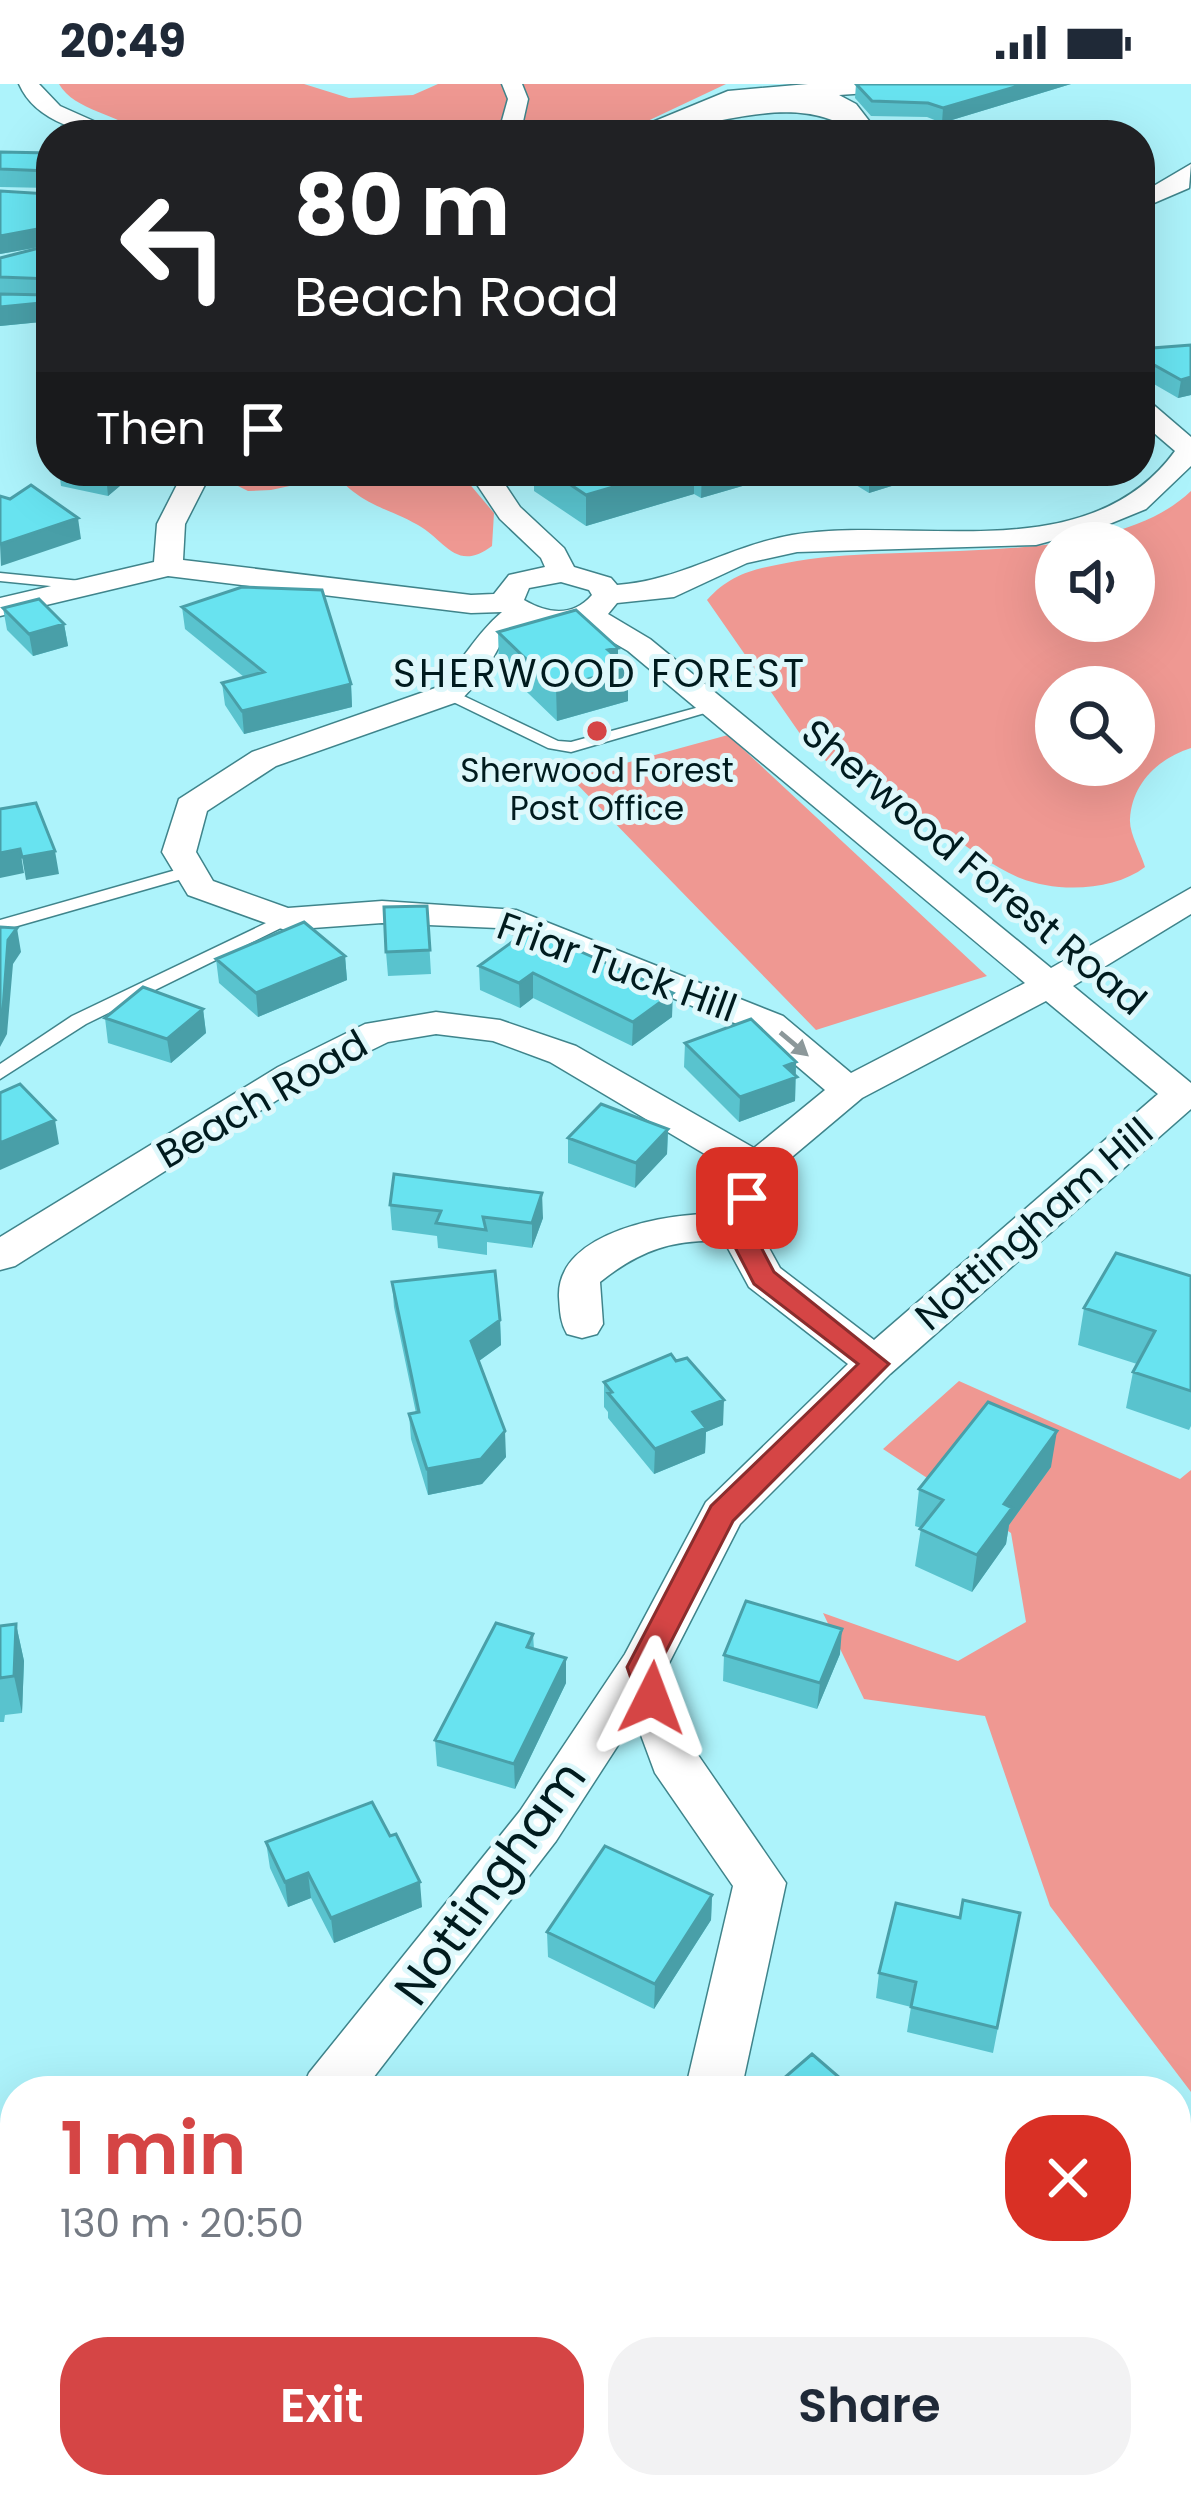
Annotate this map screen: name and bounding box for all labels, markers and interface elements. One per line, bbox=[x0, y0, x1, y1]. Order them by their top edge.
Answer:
text: 20:49 bbox=[60, 10, 186, 73]
text: 80 m bbox=[294, 147, 510, 264]
icon: left bbox=[96, 168, 252, 324]
text: Beach Road bbox=[294, 259, 619, 335]
icon: arrive bbox=[230, 396, 296, 462]
text: Then bbox=[96, 397, 206, 460]
map controls bbox=[1035, 522, 1155, 786]
button: sound bbox=[1035, 522, 1155, 642]
district label: SHERWOOD FOREST bbox=[393, 646, 807, 701]
button: search bbox=[1035, 666, 1155, 786]
street label: Sherwood Forest Road bbox=[790, 706, 1158, 1028]
marker: Sherwood Forest Post Office bbox=[584, 718, 610, 744]
place label: Sherwood Forest Post Office bbox=[460, 747, 734, 832]
street label: Friar Tuck Hill bbox=[490, 898, 744, 1036]
street label: Beach Road bbox=[147, 1016, 377, 1182]
one-way arrow bbox=[779, 1031, 809, 1057]
street label: Nottingham Hill bbox=[903, 1105, 1165, 1343]
pin bbox=[696, 1147, 798, 1249]
icon: arrive bbox=[714, 1165, 780, 1231]
position arrow bbox=[589, 1635, 715, 1761]
street label: Nottingham bbox=[379, 1747, 601, 2019]
text: 1 min bbox=[60, 2098, 246, 2199]
button: close bbox=[1005, 2115, 1131, 2241]
text: 130 m · 20:50 bbox=[60, 2196, 304, 2251]
button: Exit bbox=[60, 2337, 584, 2475]
button: Share bbox=[608, 2337, 1131, 2475]

